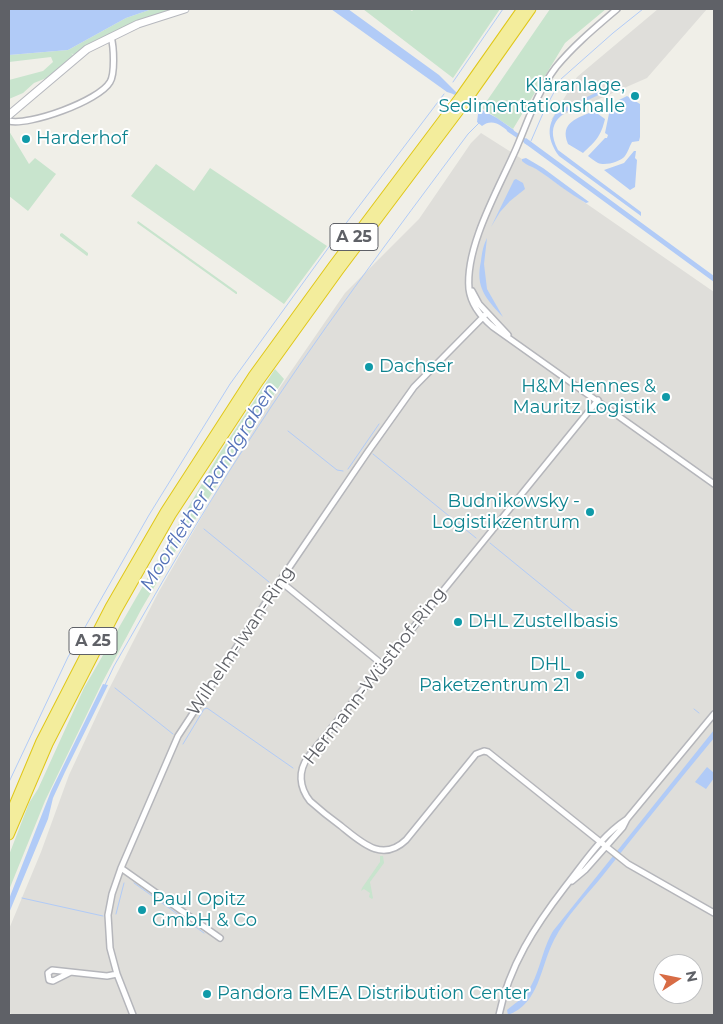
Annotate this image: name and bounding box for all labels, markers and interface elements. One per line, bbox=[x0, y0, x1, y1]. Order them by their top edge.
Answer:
place label: Kläranlage, Sedimentationshalle bbox=[439, 75, 625, 118]
marker: Kläranlage, Sedimentationshalle bbox=[629, 90, 641, 102]
place label: Harderhof bbox=[36, 128, 128, 150]
marker: Harderhof bbox=[20, 133, 32, 145]
road number: A 25 bbox=[330, 223, 378, 250]
place label: Dachser bbox=[379, 356, 454, 378]
marker: Dachser bbox=[363, 361, 375, 373]
place label: H&M Hennes & Mauritz Logistik bbox=[512, 376, 656, 418]
water label: Moorflether Randgraben bbox=[136, 379, 282, 595]
marker: H&M Hennes & Mauritz Logistik bbox=[660, 391, 672, 403]
place label: Budnikowsky - Logistikzentrum bbox=[432, 491, 580, 534]
marker: Budnikowsky - Logistikzentrum bbox=[584, 506, 596, 518]
street label: Wilhelm-Iwan-Ring bbox=[183, 562, 299, 720]
street label: Hermann-Wüsthof-Ring bbox=[299, 583, 451, 769]
place label: DHL Zustellbasis bbox=[468, 611, 618, 633]
marker: DHL Zustellbasis bbox=[452, 616, 464, 628]
road number: A 25 bbox=[69, 627, 117, 654]
place label: DHL Paketzentrum 21 bbox=[419, 654, 570, 696]
marker: DHL Paketzentrum 21 bbox=[574, 669, 586, 681]
place label: Paul Opitz GmbH & Co bbox=[152, 889, 257, 932]
marker: Paul Opitz GmbH & Co bbox=[136, 904, 148, 916]
north arrow bbox=[653, 954, 703, 1004]
text: N bbox=[682, 969, 702, 984]
place label: Pandora EMEA Distribution Center bbox=[217, 983, 529, 1005]
marker: Pandora EMEA Distribution Center bbox=[201, 988, 213, 1000]

